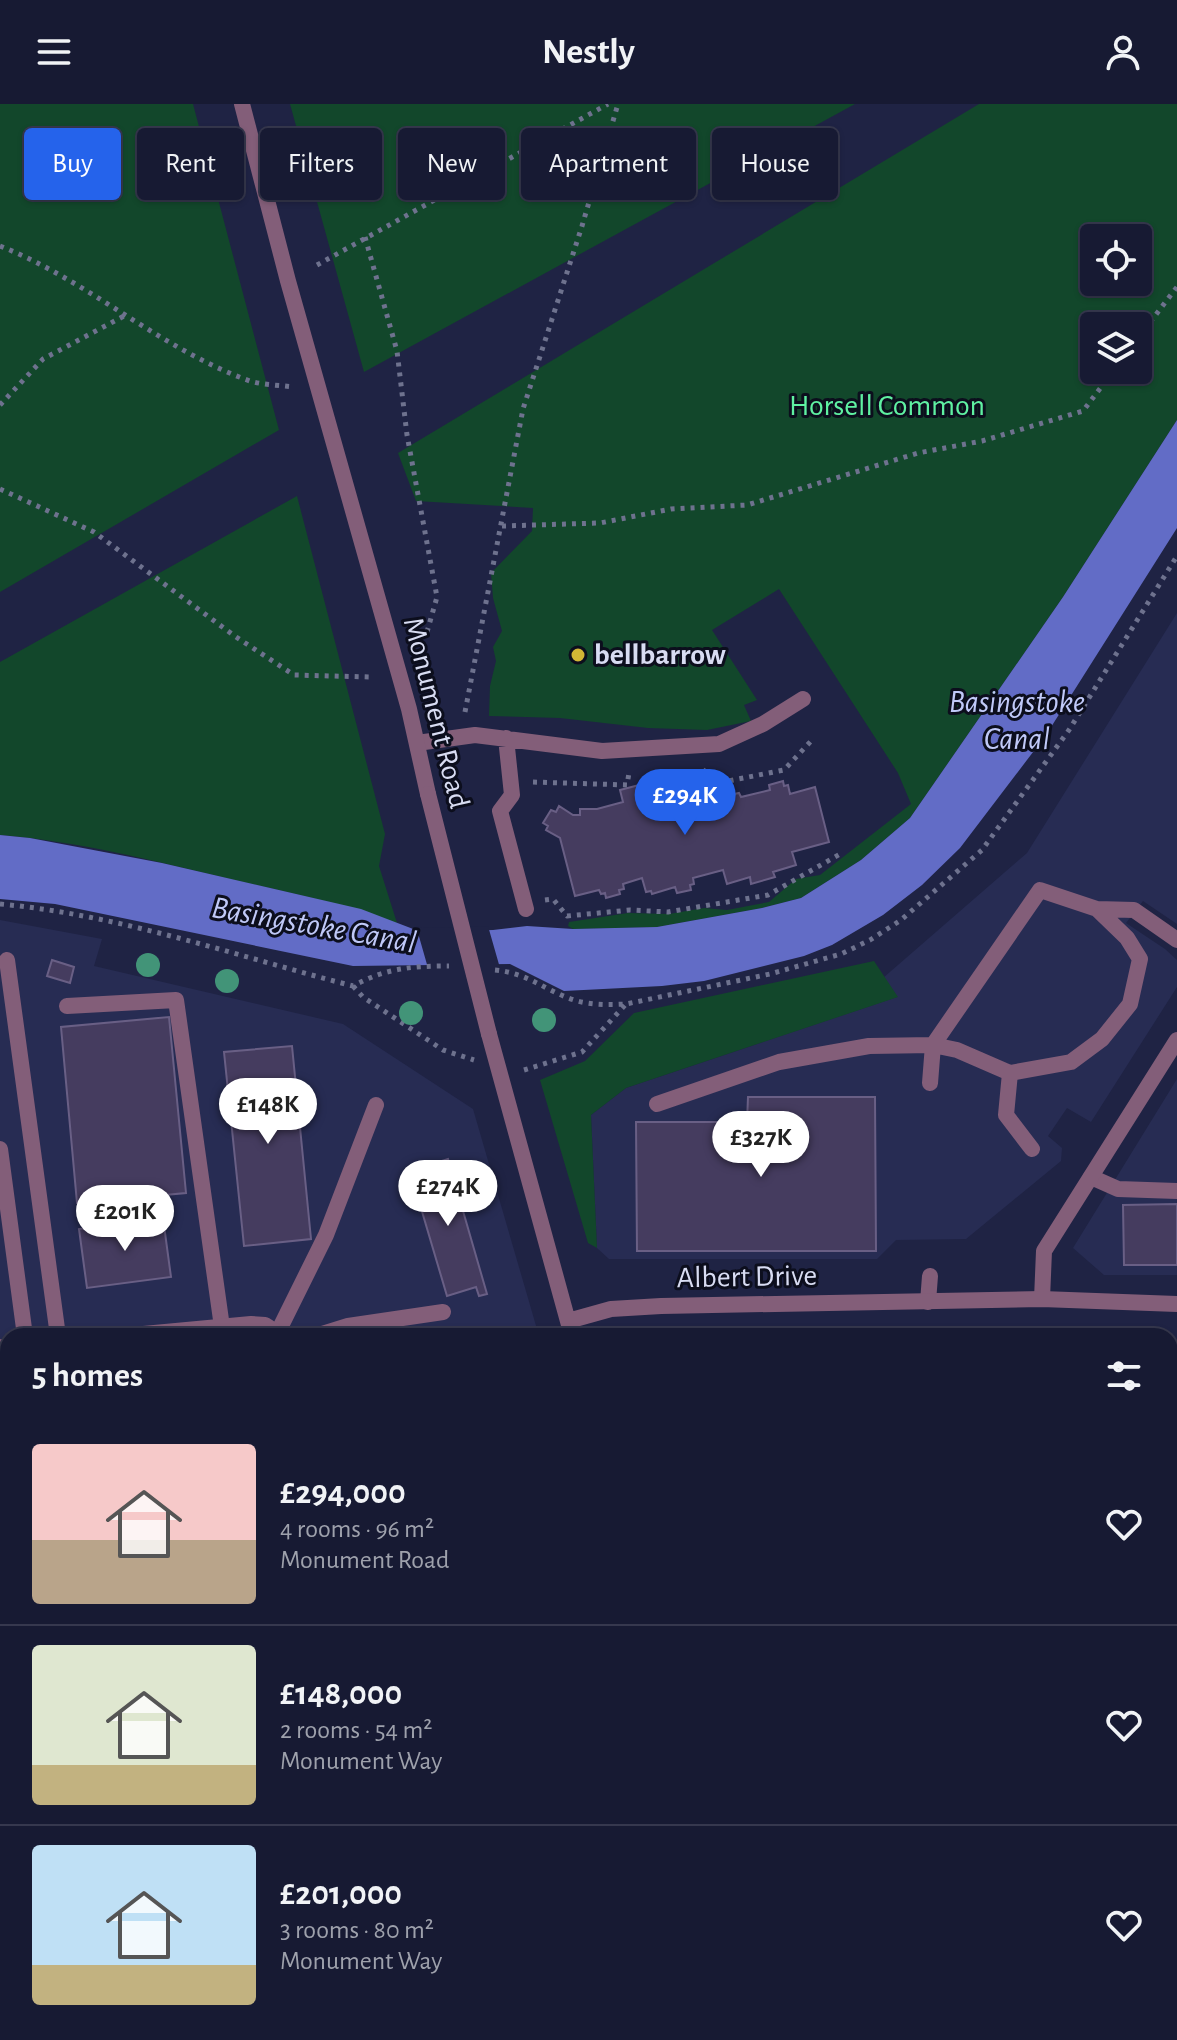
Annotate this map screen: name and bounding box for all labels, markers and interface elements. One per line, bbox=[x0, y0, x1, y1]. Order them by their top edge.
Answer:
icon: menu bbox=[32, 30, 76, 74]
icon: person bbox=[1101, 30, 1145, 74]
text: Nestly bbox=[542, 34, 635, 70]
chip: Buy bbox=[24, 128, 121, 200]
chip: Rent bbox=[137, 128, 244, 200]
chip: Filters bbox=[260, 128, 382, 200]
chip: New bbox=[398, 128, 505, 200]
chip: Apartment bbox=[521, 128, 696, 200]
chip: House bbox=[712, 128, 838, 200]
map controls bbox=[1080, 224, 1152, 384]
button: locate bbox=[1080, 224, 1152, 296]
button: layers bbox=[1080, 312, 1152, 384]
park label: Horsell Common bbox=[789, 391, 985, 421]
street label: Monument Road bbox=[398, 615, 474, 811]
place label: bellbarrow bbox=[594, 640, 726, 670]
marker: bellbarrow bbox=[569, 646, 587, 664]
water label: Basingstoke Canal bbox=[949, 686, 1085, 755]
pin: £294K bbox=[629, 769, 741, 837]
text: £294K bbox=[653, 782, 717, 808]
water label: Basingstoke Canal bbox=[209, 891, 419, 959]
pin: £148K bbox=[212, 1078, 324, 1146]
text: £148K bbox=[237, 1091, 299, 1117]
pin: £327K bbox=[705, 1111, 817, 1179]
text: £327K bbox=[730, 1124, 792, 1150]
pin: £274K bbox=[392, 1160, 504, 1228]
text: £274K bbox=[416, 1173, 480, 1199]
pin: £201K bbox=[69, 1185, 181, 1253]
text: £201K bbox=[94, 1198, 156, 1224]
street label: Albert Drive bbox=[676, 1261, 818, 1293]
icon: filters bbox=[1102, 1354, 1146, 1398]
text: 5 homes bbox=[32, 1359, 143, 1393]
icon: home bbox=[96, 1476, 192, 1572]
text: £294,000 bbox=[280, 1476, 406, 1510]
icon: heart bbox=[1102, 1502, 1146, 1546]
text: 4 rooms · 96 m² bbox=[280, 1516, 434, 1542]
text: Monument Road bbox=[280, 1547, 449, 1573]
icon: home bbox=[96, 1677, 192, 1773]
text: £148,000 bbox=[280, 1677, 402, 1711]
icon: heart bbox=[1102, 1703, 1146, 1747]
text: 2 rooms · 54 m² bbox=[280, 1717, 432, 1743]
text: Monument Way bbox=[280, 1748, 442, 1774]
icon: home bbox=[96, 1877, 192, 1973]
text: £201,000 bbox=[280, 1877, 402, 1911]
icon: heart bbox=[1102, 1903, 1146, 1947]
text: 3 rooms · 80 m² bbox=[280, 1917, 434, 1943]
text: Monument Way bbox=[280, 1948, 442, 1974]

